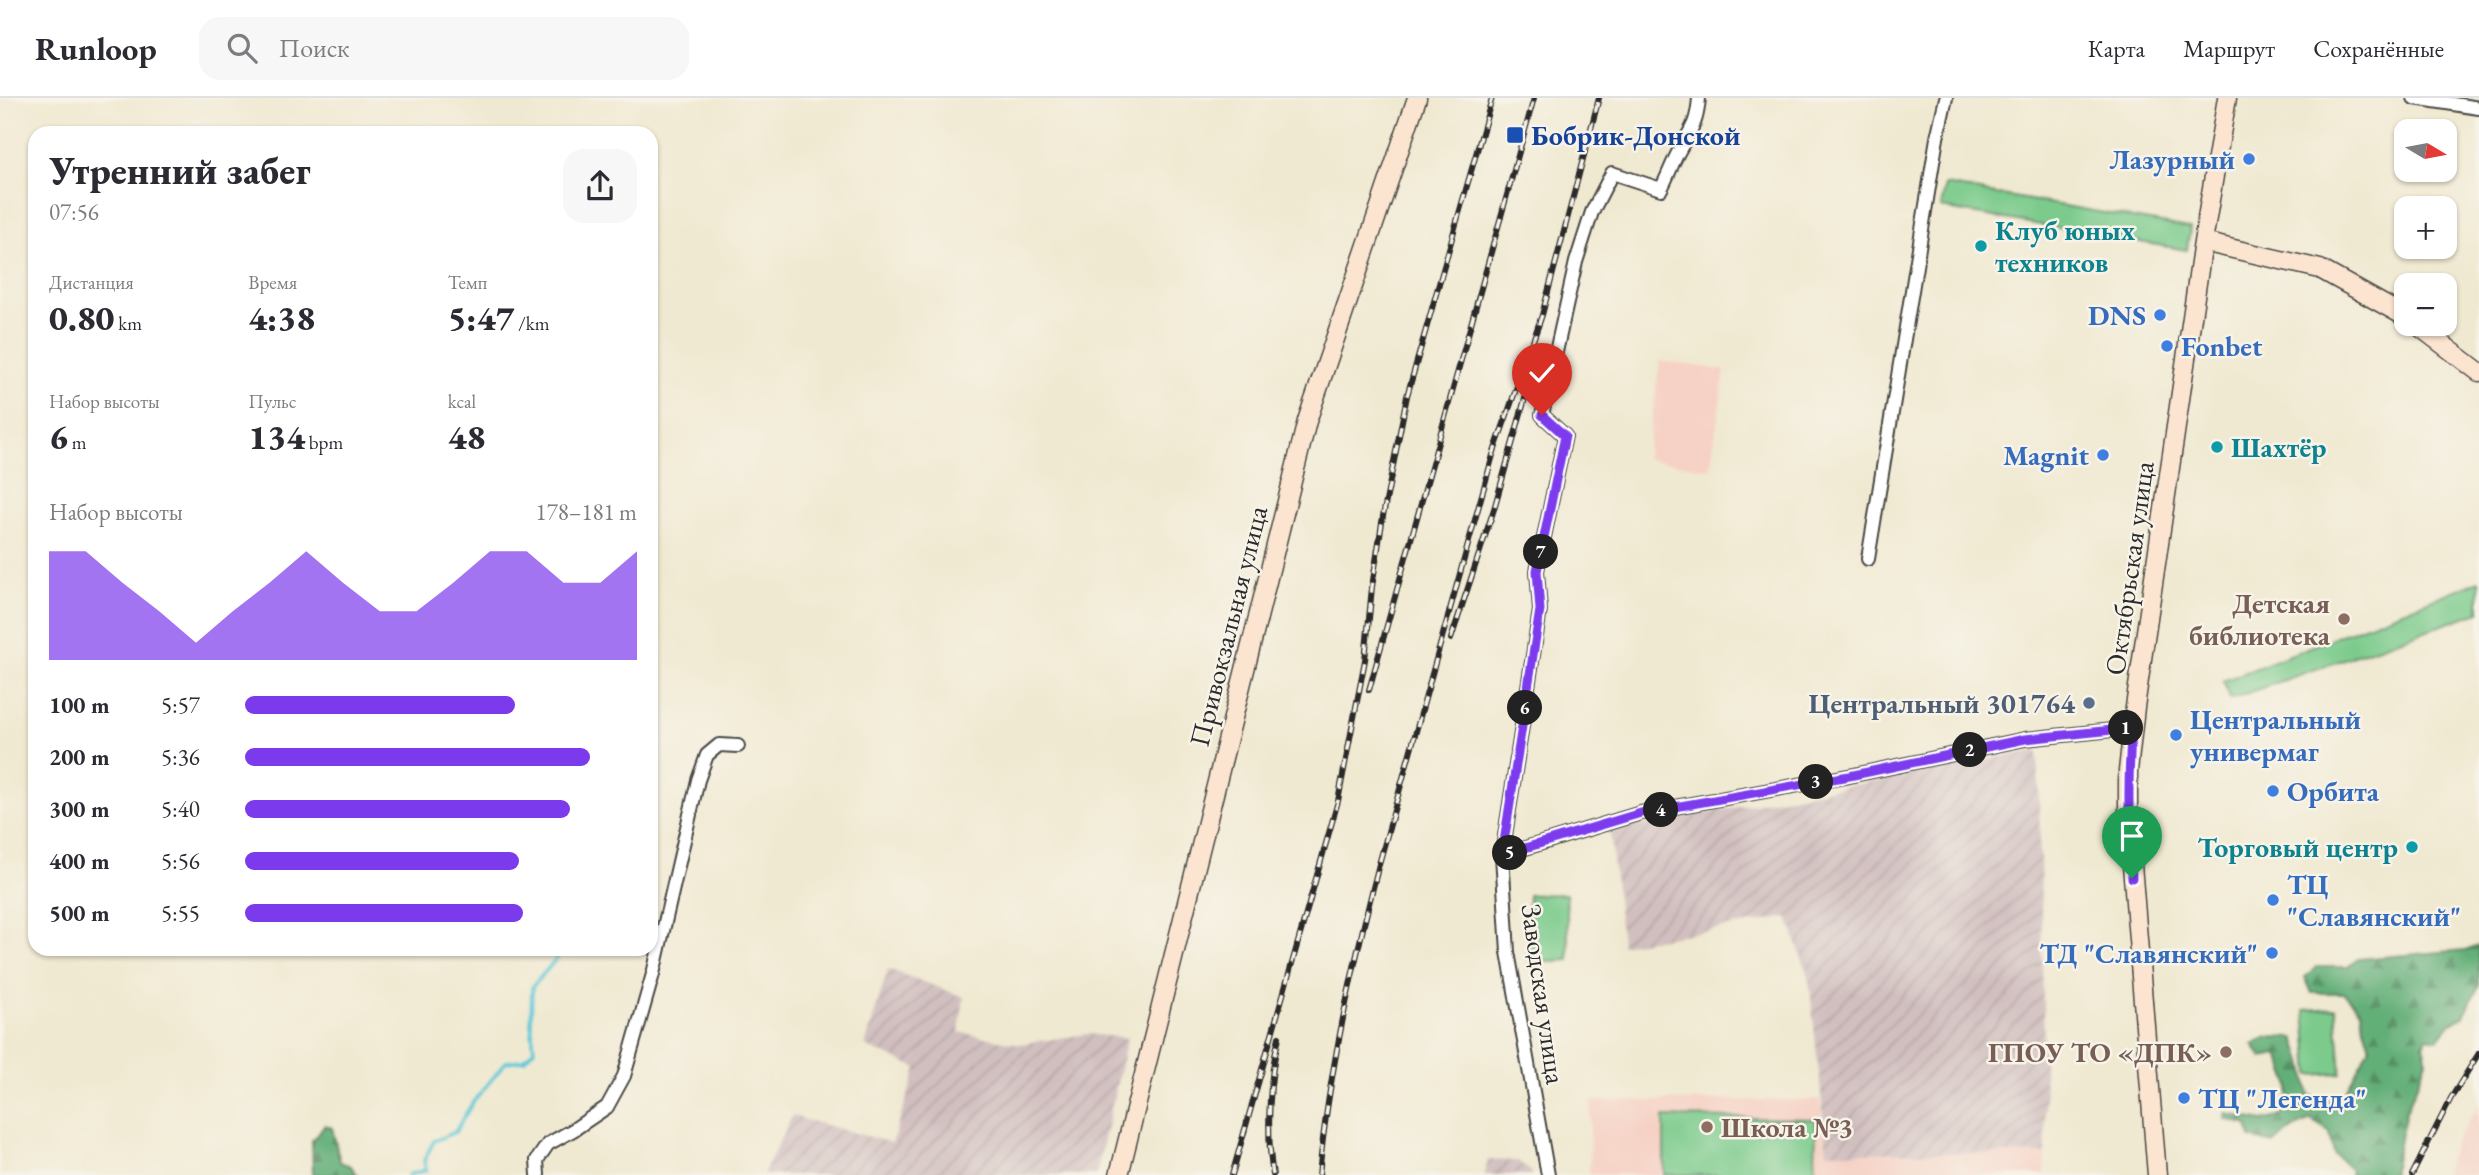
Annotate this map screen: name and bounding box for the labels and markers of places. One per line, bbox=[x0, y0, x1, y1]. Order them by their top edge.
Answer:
place label: Бобрик-Донской bbox=[1531, 117, 1740, 153]
marker: Бобрик-Донской bbox=[1505, 125, 1525, 145]
place label: Лазурный bbox=[2109, 141, 2235, 177]
marker: Лазурный bbox=[2241, 151, 2257, 167]
place label: Клуб юных техников bbox=[1995, 212, 2135, 280]
marker: Клуб юных техников bbox=[1973, 238, 1989, 254]
place label: DNS bbox=[2088, 297, 2146, 333]
marker: DNS bbox=[2152, 307, 2168, 323]
place label: Fonbet bbox=[2181, 328, 2263, 364]
marker: Fonbet bbox=[2159, 338, 2175, 354]
pin bbox=[1512, 343, 1572, 415]
place label: Шахтёр bbox=[2231, 429, 2327, 465]
place label: Magnit bbox=[2003, 437, 2089, 473]
marker: Шахтёр bbox=[2209, 439, 2225, 455]
marker: Magnit bbox=[2095, 447, 2111, 463]
pin: 7 bbox=[1524, 534, 1558, 570]
place label: Детская библиотека bbox=[2189, 585, 2331, 653]
marker: Детская библиотека bbox=[2336, 611, 2352, 627]
place label: Центральный 301764 bbox=[1809, 685, 2076, 721]
pin: 6 bbox=[1508, 690, 1542, 726]
marker: Центральный 301764 bbox=[2081, 695, 2097, 711]
place label: Центральный универмаг bbox=[2190, 701, 2361, 769]
pin: 1 bbox=[2108, 710, 2144, 746]
marker: Центральный универмаг bbox=[2168, 727, 2184, 743]
pin: 2 bbox=[1952, 732, 1988, 768]
pin: 3 bbox=[1798, 764, 1834, 800]
place label: Орбита bbox=[2287, 773, 2380, 809]
marker: Орбита bbox=[2265, 783, 2281, 799]
pin: 4 bbox=[1644, 792, 1678, 828]
pin bbox=[2102, 806, 2162, 878]
place label: Торговый центр bbox=[2198, 829, 2398, 865]
pin: 5 bbox=[1492, 836, 1528, 870]
marker: Торговый центр bbox=[2404, 839, 2420, 855]
place label: ТЦ "Славянский" bbox=[2287, 866, 2461, 934]
marker: ТЦ "Славянский" bbox=[2265, 892, 2281, 908]
place label: ТД "Славянский" bbox=[2039, 935, 2258, 971]
marker: ТД "Славянский" bbox=[2264, 945, 2280, 961]
place label: ГПОУ ТО «ДПК» bbox=[1988, 1034, 2212, 1070]
marker: ГПОУ ТО «ДПК» bbox=[2218, 1044, 2234, 1060]
place label: ТЦ "Легенда" bbox=[2198, 1080, 2367, 1116]
marker: ТЦ "Легенда" bbox=[2176, 1090, 2192, 1106]
place label: Школа №3 bbox=[1721, 1109, 1853, 1145]
marker: Школа №3 bbox=[1699, 1119, 1715, 1135]

